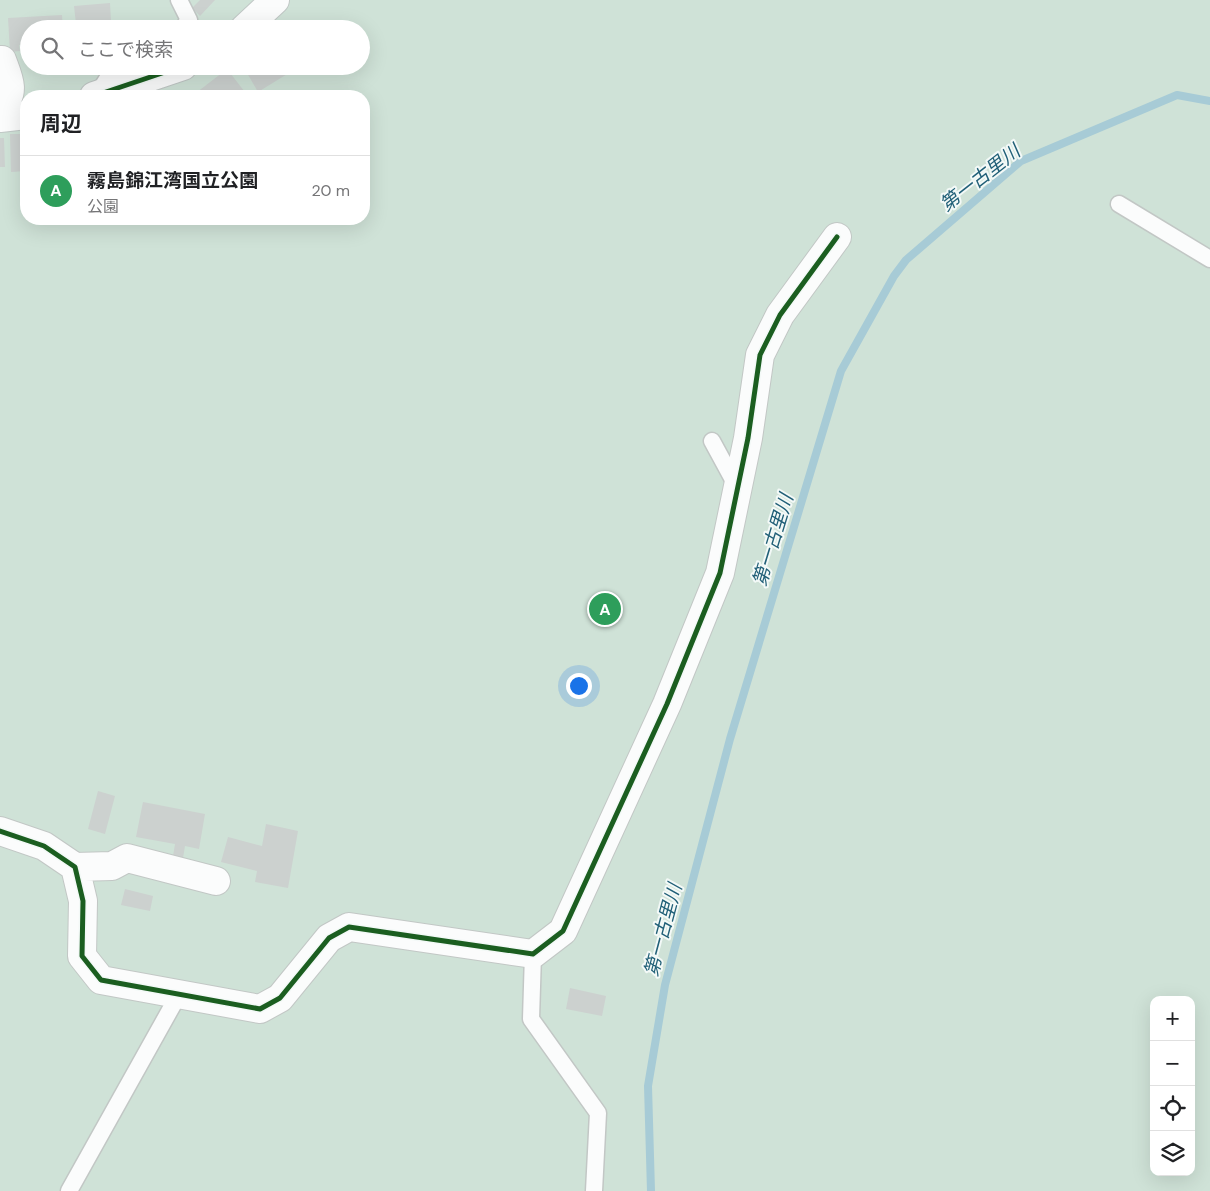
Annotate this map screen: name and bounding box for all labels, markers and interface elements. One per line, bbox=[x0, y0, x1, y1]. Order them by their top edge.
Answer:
search box bbox=[20, 20, 370, 75]
icon: search bbox=[38, 34, 66, 62]
text: ここで検索 bbox=[78, 37, 173, 62]
text: 周辺 bbox=[40, 110, 82, 138]
water label: 第一古里川 bbox=[935, 138, 1027, 217]
text: 霧島錦江湾国立公園 bbox=[87, 168, 258, 193]
text: A bbox=[50, 180, 62, 201]
text: 20 m bbox=[311, 180, 350, 201]
text: 公園 bbox=[87, 196, 119, 217]
water label: 第一古里川 bbox=[747, 489, 799, 589]
pin: A bbox=[589, 590, 621, 628]
your location bbox=[566, 673, 592, 699]
water label: 第一古里川 bbox=[639, 879, 688, 979]
map controls bbox=[1150, 996, 1195, 1176]
button: + bbox=[1150, 996, 1195, 1041]
button: − bbox=[1150, 1041, 1195, 1086]
button: locate bbox=[1150, 1086, 1195, 1131]
button: layers bbox=[1150, 1131, 1195, 1176]

